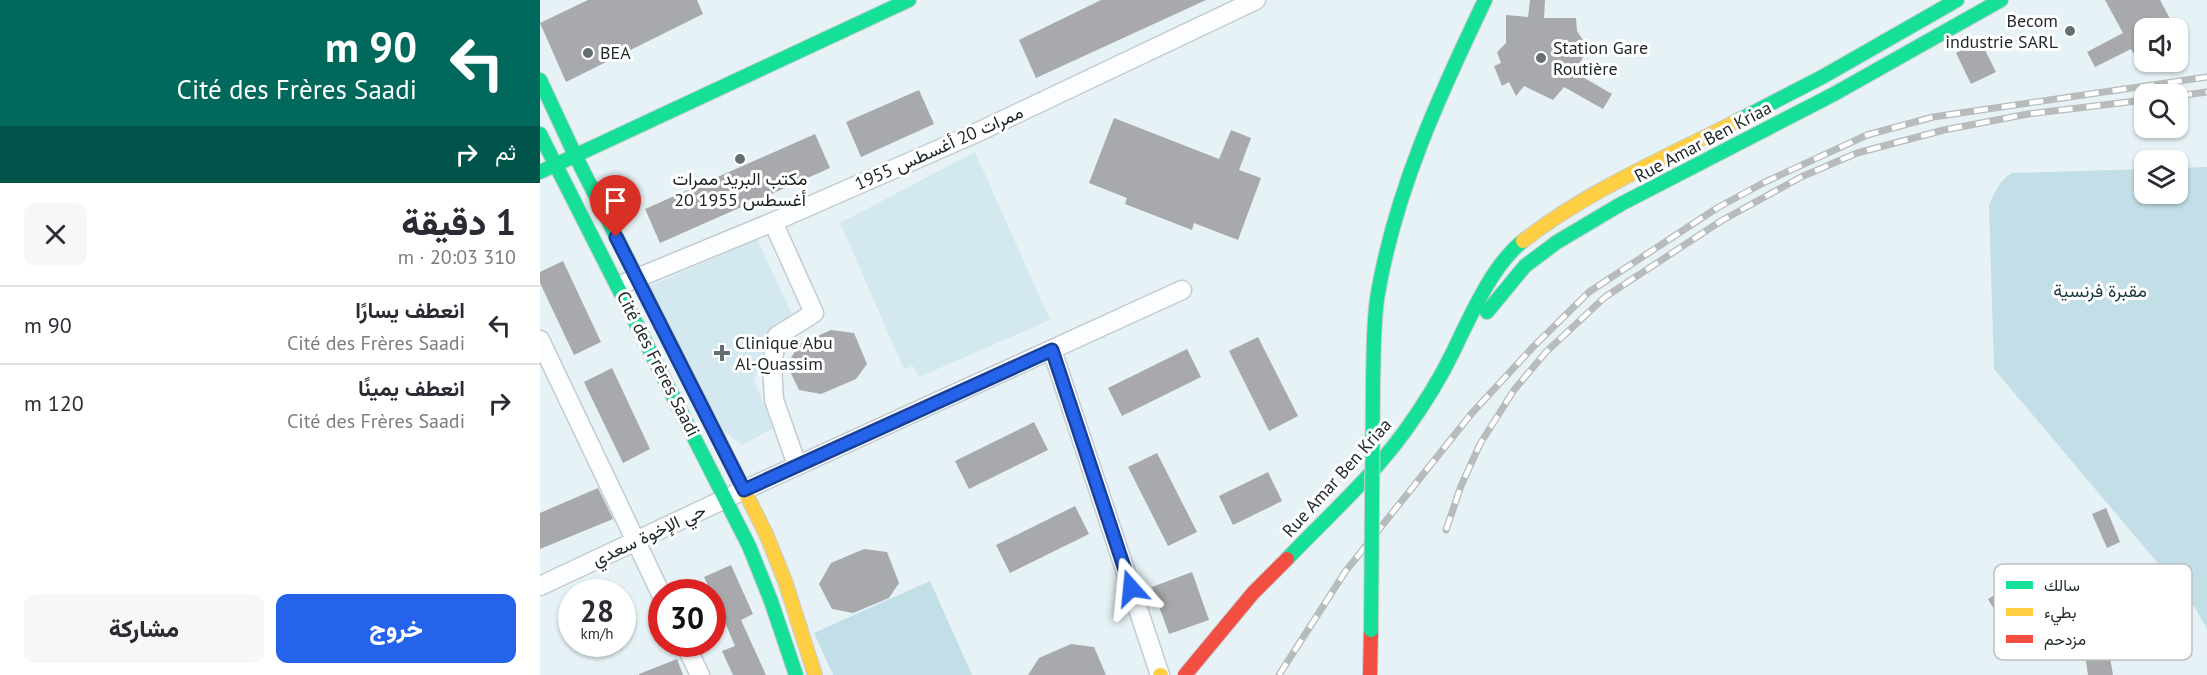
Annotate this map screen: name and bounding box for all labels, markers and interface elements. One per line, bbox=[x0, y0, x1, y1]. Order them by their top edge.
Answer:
place label: Becom industrie SARL bbox=[1945, 9, 2058, 53]
map controls bbox=[2134, 18, 2188, 204]
button: sound bbox=[2134, 18, 2188, 72]
text: 90 m bbox=[325, 19, 417, 74]
icon: left bbox=[438, 24, 516, 102]
marker: Becom industrie SARL bbox=[2063, 24, 2077, 38]
place label: Station Gare Routière bbox=[1553, 36, 1648, 80]
place label: BEA bbox=[600, 41, 631, 64]
marker: BEA bbox=[581, 46, 595, 60]
marker: Station Gare Routière bbox=[1534, 51, 1548, 65]
text: Cité des Frères Saadi bbox=[177, 72, 417, 106]
button: search bbox=[2134, 84, 2188, 138]
street label: Rue Amar Ben Kriaa bbox=[1630, 96, 1775, 187]
street label: ممرات 20 أغسطس 1955 bbox=[851, 100, 1027, 195]
icon: right bbox=[450, 138, 483, 171]
text: ثم bbox=[495, 138, 516, 166]
button: layers bbox=[2134, 150, 2188, 204]
marker: مكتب البريد ممرات 20 أغسطس 1955 bbox=[733, 152, 747, 166]
place label: مكتب البريد ممرات 20 أغسطس 1955 bbox=[673, 167, 807, 211]
pin bbox=[590, 175, 641, 237]
icon: arrive bbox=[599, 184, 632, 217]
text: 1 دقيقة bbox=[401, 198, 516, 245]
button: close bbox=[24, 203, 87, 266]
text: 310 m · 20:03 bbox=[398, 244, 516, 270]
park label: مقبرة فرنسية bbox=[2053, 279, 2147, 302]
street label: Cité des Frères Saadi bbox=[612, 287, 705, 440]
text: انعطف يسارًا bbox=[355, 296, 465, 324]
icon: left bbox=[483, 309, 516, 342]
text: 90 m bbox=[24, 311, 72, 339]
text: Cité des Frères Saadi bbox=[287, 330, 465, 356]
place label: Clinique Abu Al-Quassim bbox=[735, 331, 833, 375]
marker: Clinique Abu Al-Quassim bbox=[713, 344, 731, 362]
text: انعطف يمينًا bbox=[358, 374, 465, 402]
icon: right bbox=[483, 387, 516, 420]
text: 120 m bbox=[24, 389, 84, 417]
text: Cité des Frères Saadi bbox=[287, 408, 465, 434]
street label: Rue Amar Ben Kriaa bbox=[1277, 413, 1396, 542]
street label: حي الإخوة سعدي bbox=[588, 498, 711, 575]
position arrow bbox=[1099, 556, 1163, 620]
legend bbox=[1994, 564, 2192, 660]
text: سالك bbox=[2044, 575, 2080, 595]
speed limit sign: 30 bbox=[648, 579, 726, 657]
text: 28 bbox=[580, 591, 614, 630]
button: مشاركة bbox=[24, 594, 264, 663]
button: خروج bbox=[276, 594, 516, 663]
text: بطيء bbox=[2044, 602, 2076, 626]
text: km/h bbox=[581, 624, 613, 643]
text: مزدحم bbox=[2044, 629, 2086, 650]

